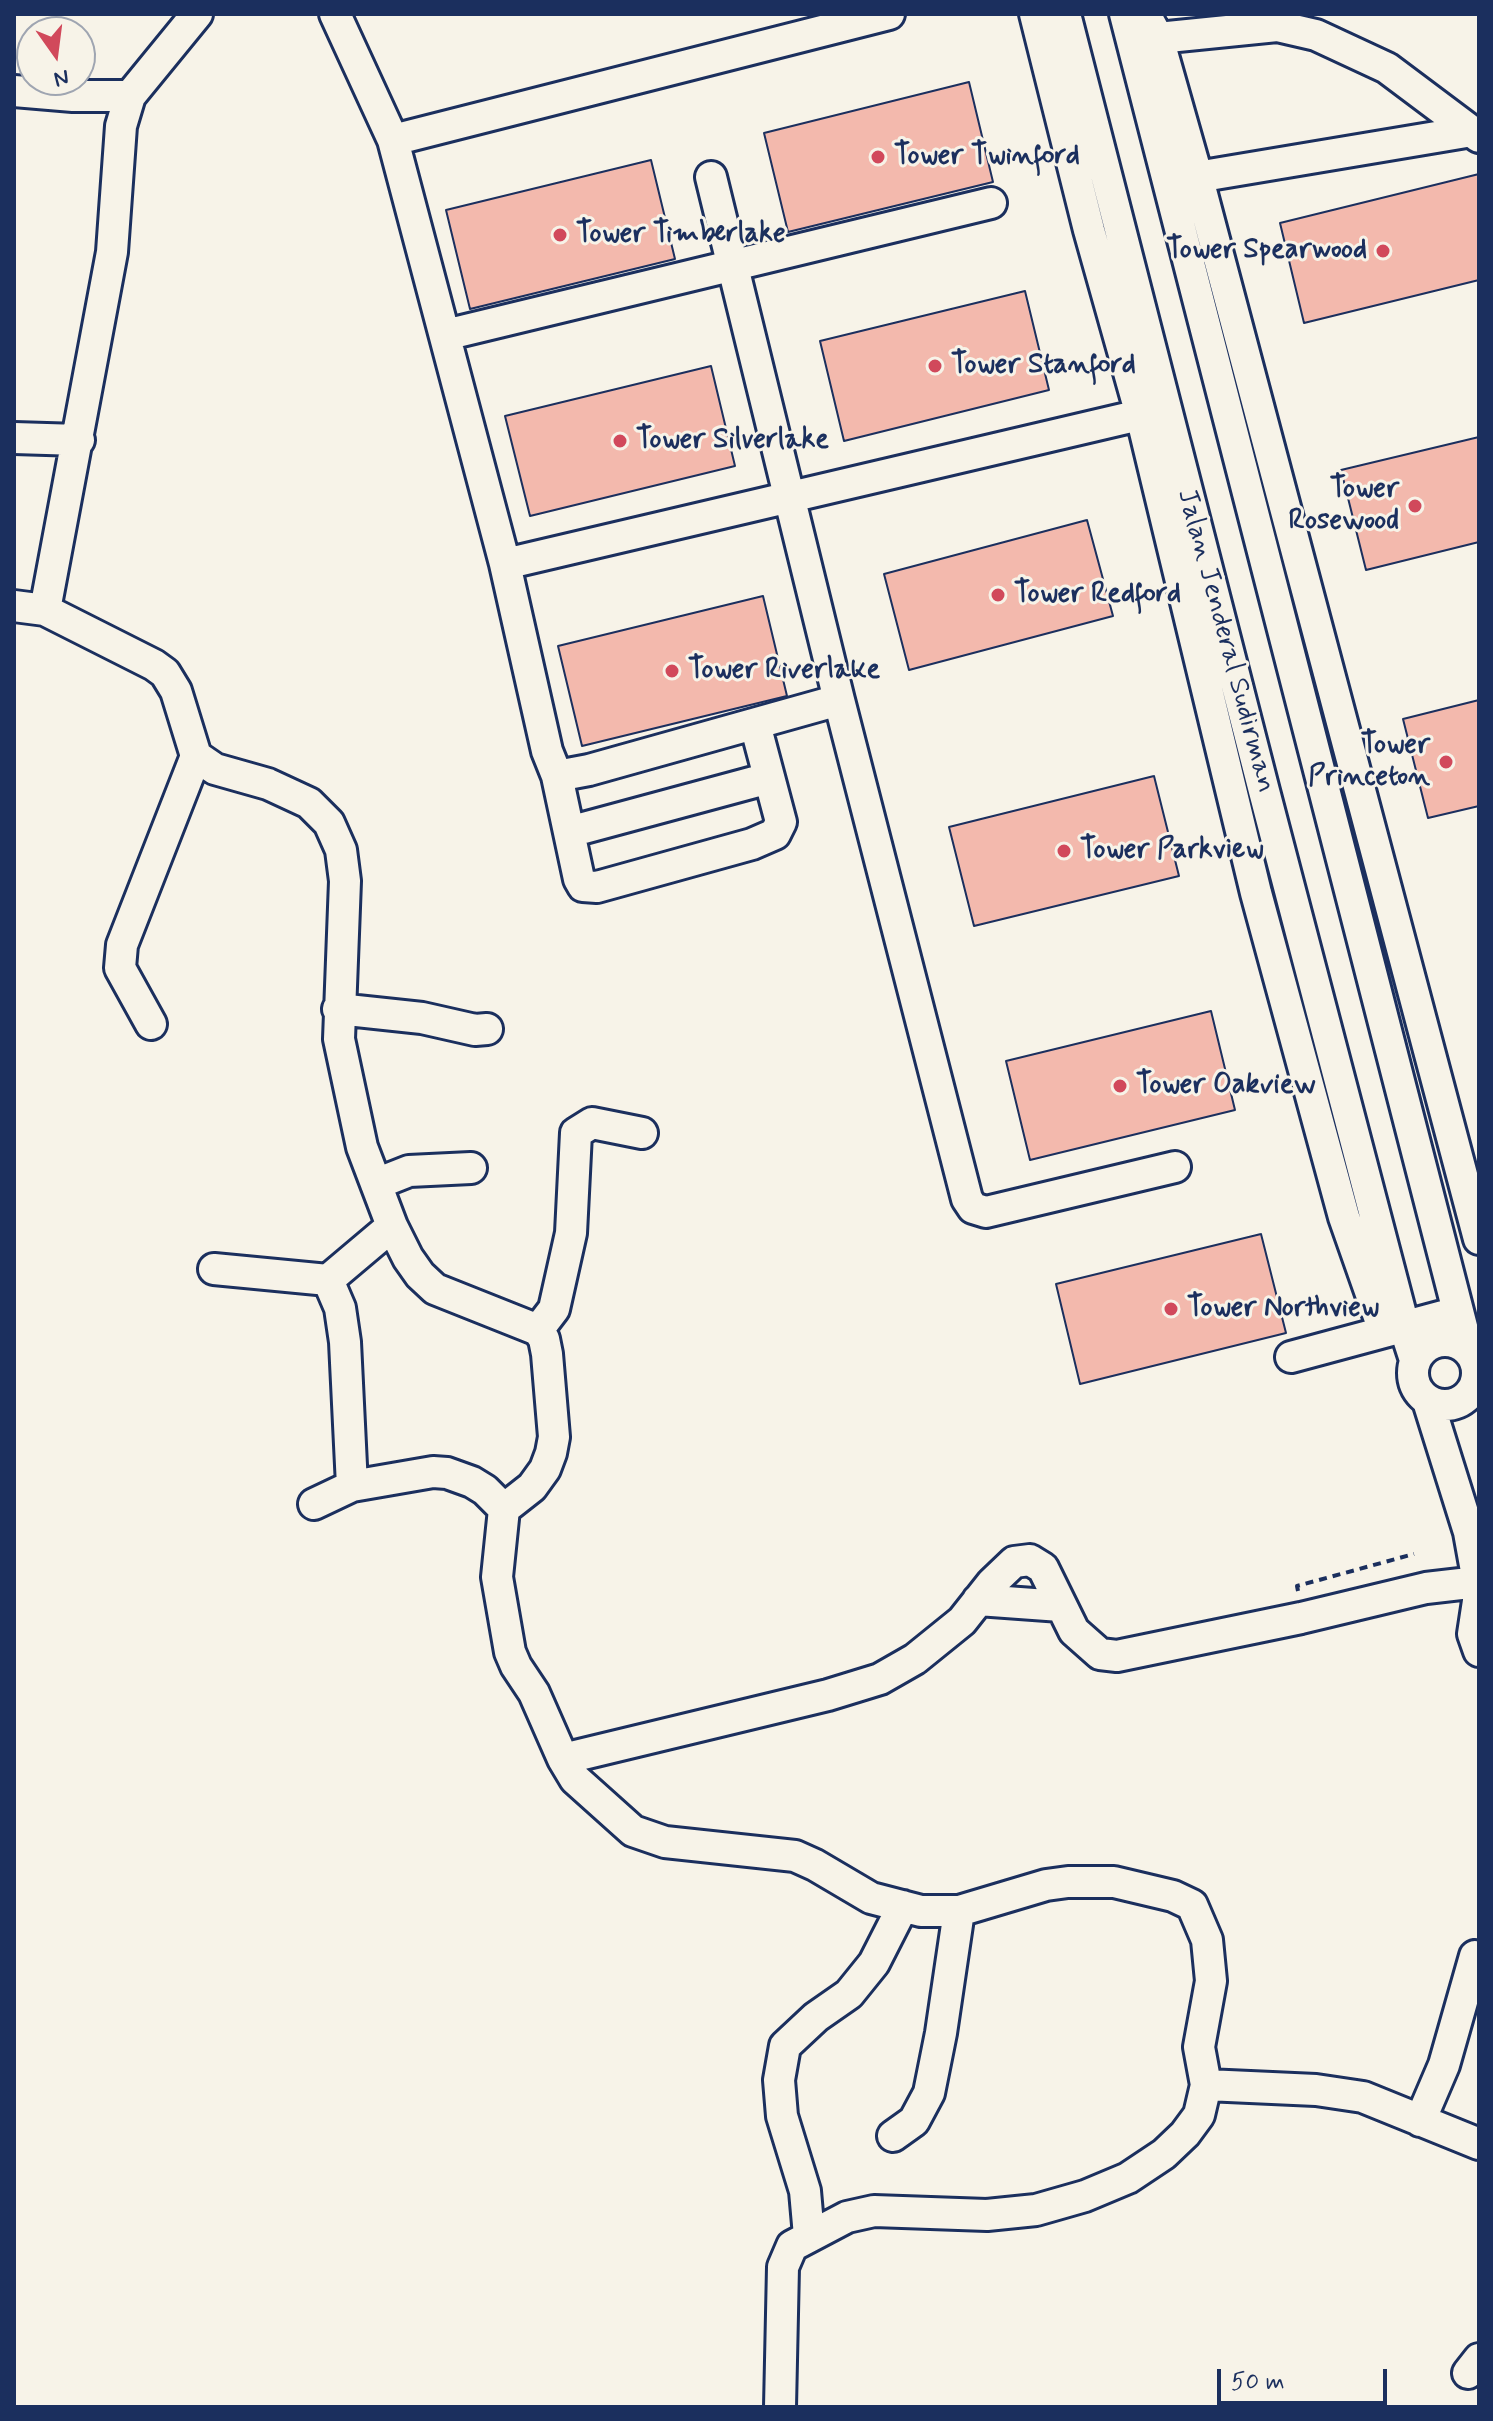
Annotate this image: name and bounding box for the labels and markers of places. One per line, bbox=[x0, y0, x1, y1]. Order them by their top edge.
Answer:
place label: Tower Twinford bbox=[894, 140, 1080, 174]
marker: Tower Twinford bbox=[869, 148, 887, 166]
place label: Tower Timberlake bbox=[576, 218, 786, 252]
marker: Tower Timberlake bbox=[551, 226, 569, 244]
place label: Tower Spearwood bbox=[1166, 234, 1367, 268]
marker: Tower Spearwood bbox=[1374, 242, 1392, 260]
place label: Tower Stanford bbox=[951, 349, 1136, 383]
marker: Tower Stanford bbox=[926, 357, 944, 375]
place label: Tower Silverlake bbox=[636, 424, 829, 458]
marker: Tower Silverlake bbox=[611, 432, 629, 450]
place label: Tower Rosewood bbox=[1289, 473, 1399, 539]
marker: Tower Rosewood bbox=[1406, 497, 1424, 515]
place label: Tower Redford bbox=[1014, 578, 1181, 612]
marker: Tower Redford bbox=[989, 586, 1007, 604]
place label: Tower Riverlake bbox=[688, 654, 880, 688]
marker: Tower Riverlake bbox=[663, 662, 681, 680]
place label: Tower Princeton bbox=[1308, 729, 1430, 795]
marker: Tower Princeton bbox=[1437, 753, 1455, 771]
place label: Tower Parkview bbox=[1080, 834, 1264, 868]
marker: Tower Parkview bbox=[1055, 842, 1073, 860]
place label: Tower Oakview bbox=[1136, 1069, 1316, 1103]
marker: Tower Oakview bbox=[1111, 1077, 1129, 1095]
place label: Tower Northview bbox=[1187, 1292, 1379, 1326]
marker: Tower Northview bbox=[1162, 1300, 1180, 1318]

